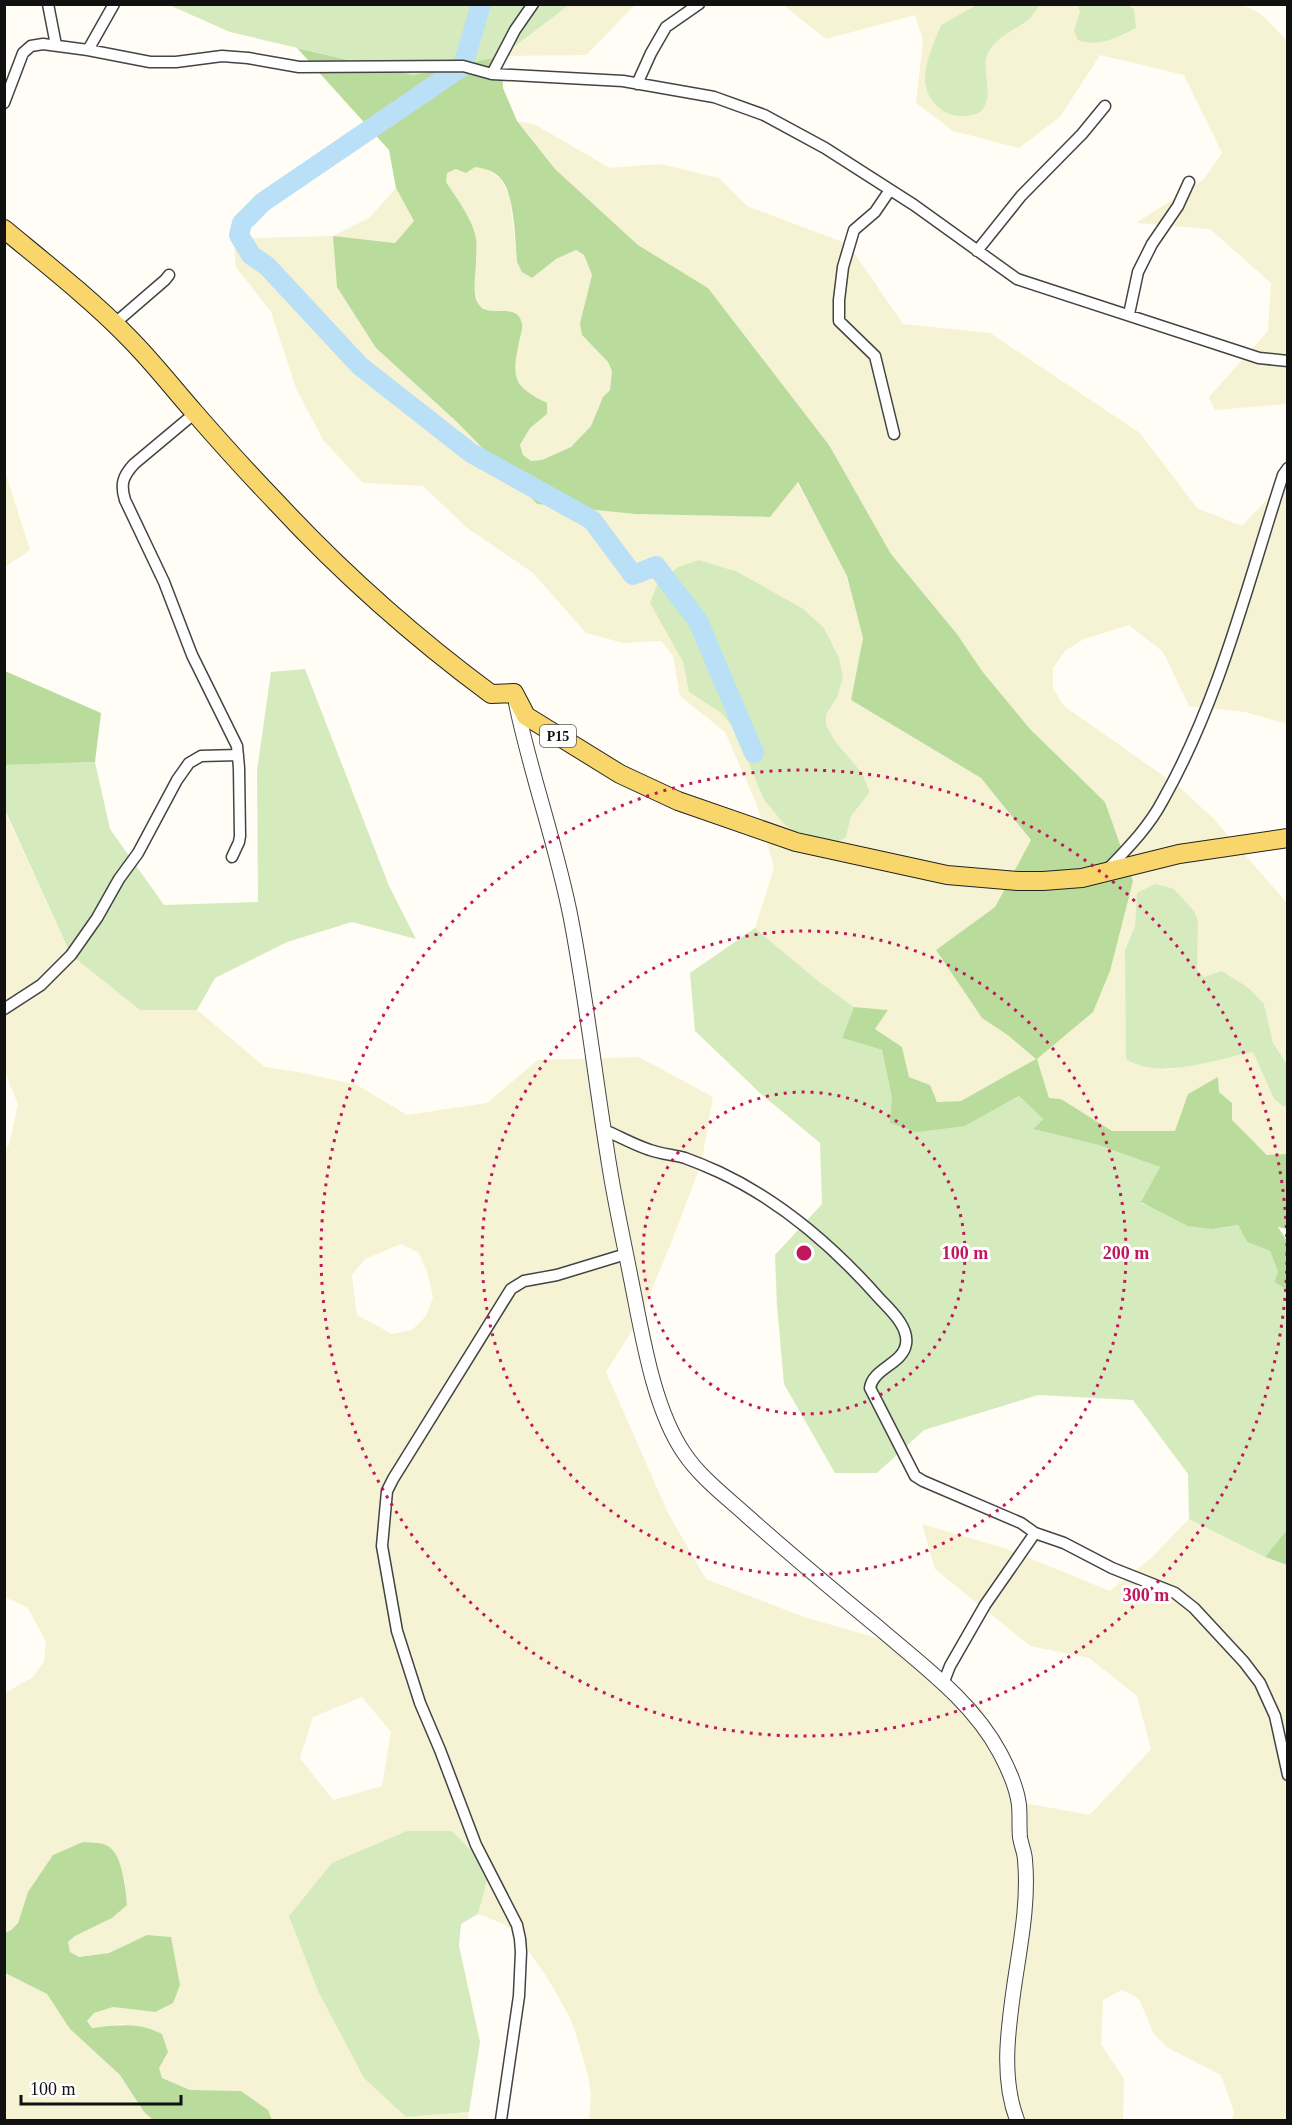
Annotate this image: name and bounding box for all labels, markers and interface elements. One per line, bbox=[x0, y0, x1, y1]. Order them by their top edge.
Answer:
road number: P15 bbox=[540, 725, 576, 747]
centre of rings bbox=[794, 1243, 814, 1263]
text: 100 m bbox=[942, 1243, 988, 1263]
text: 200 m bbox=[1103, 1243, 1149, 1263]
text: 300 m bbox=[1123, 1585, 1169, 1605]
scale bar bbox=[21, 2068, 182, 2106]
text: 100 m bbox=[30, 2079, 76, 2099]

